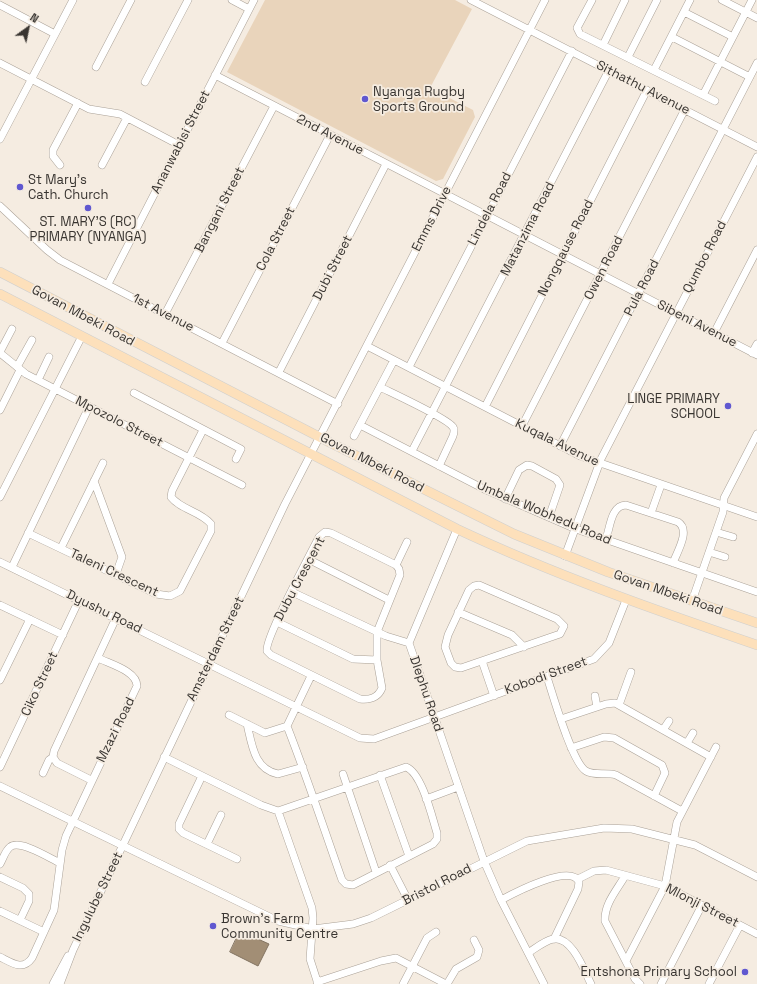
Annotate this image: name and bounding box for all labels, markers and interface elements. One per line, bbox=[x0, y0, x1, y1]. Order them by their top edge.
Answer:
north arrow bbox=[8, 8, 48, 48]
text: N bbox=[28, 10, 41, 26]
street label: Sithathu Avenue bbox=[593, 58, 693, 118]
place label: Nyanga Rugby Sports Ground bbox=[373, 84, 465, 115]
street label: Ananwabisi Street bbox=[148, 88, 214, 196]
marker: Nyanga Rugby Sports Ground bbox=[360, 94, 370, 104]
street label: 2nd Avenue bbox=[294, 111, 366, 159]
street label: Bangani Street bbox=[192, 165, 248, 255]
street label: Lindela Road bbox=[465, 170, 515, 248]
place label: St Mary's Cath. Church bbox=[28, 172, 109, 203]
street label: Matanzima Road bbox=[498, 179, 558, 279]
marker: St Mary's Cath. Church bbox=[15, 182, 25, 192]
street label: Emms Drive bbox=[409, 184, 455, 254]
street label: Nongqause Road bbox=[535, 197, 597, 299]
marker: ST. MARY'S (RC) PRIMARY (NYANGA) bbox=[83, 203, 93, 213]
street label: Cola Street bbox=[253, 204, 299, 274]
place label: ST. MARY'S (RC) PRIMARY (NYANGA) bbox=[30, 214, 146, 245]
street label: Qumbo Road bbox=[680, 218, 730, 296]
street label: Dubi Street bbox=[310, 233, 356, 303]
street label: Owen Road bbox=[581, 233, 627, 303]
street label: Pula Road bbox=[621, 257, 663, 319]
street label: Govan Mbeki Road bbox=[29, 282, 137, 350]
street label: 1st Avenue bbox=[129, 291, 197, 335]
street label: Sibeni Avenue bbox=[654, 297, 740, 351]
place label: LINGE PRIMARY SCHOOL bbox=[627, 391, 720, 422]
street label: Mpozolo Street bbox=[73, 393, 165, 451]
marker: LINGE PRIMARY SCHOOL bbox=[723, 401, 733, 411]
street label: Kuqala Avenue bbox=[512, 416, 602, 470]
street label: Govan Mbeki Road bbox=[317, 430, 427, 496]
street label: Umbala Wobhedu Road bbox=[474, 478, 614, 548]
street label: Dubu Crescent bbox=[271, 534, 329, 624]
street label: Taleni Crescent bbox=[67, 546, 161, 600]
street label: Govan Mbeki Road bbox=[611, 567, 725, 619]
street label: Dyushu Road bbox=[64, 587, 144, 637]
street label: Amsterdam Street bbox=[184, 594, 248, 704]
street label: Ciko Street bbox=[18, 649, 62, 719]
street label: Dlephu Road bbox=[406, 654, 446, 734]
street label: Kobodi Street bbox=[503, 654, 589, 698]
street label: Mzazi Road bbox=[94, 695, 138, 765]
street label: Ingulube Street bbox=[70, 850, 126, 944]
street label: Bristol Road bbox=[400, 861, 474, 909]
street label: Mlonji Street bbox=[663, 881, 741, 931]
place label: Brown's Farm Community Centre bbox=[221, 911, 338, 942]
marker: Brown's Farm Community Centre bbox=[208, 921, 218, 931]
place label: Entshona Primary School bbox=[581, 964, 737, 980]
marker: Entshona Primary School bbox=[740, 967, 750, 977]

